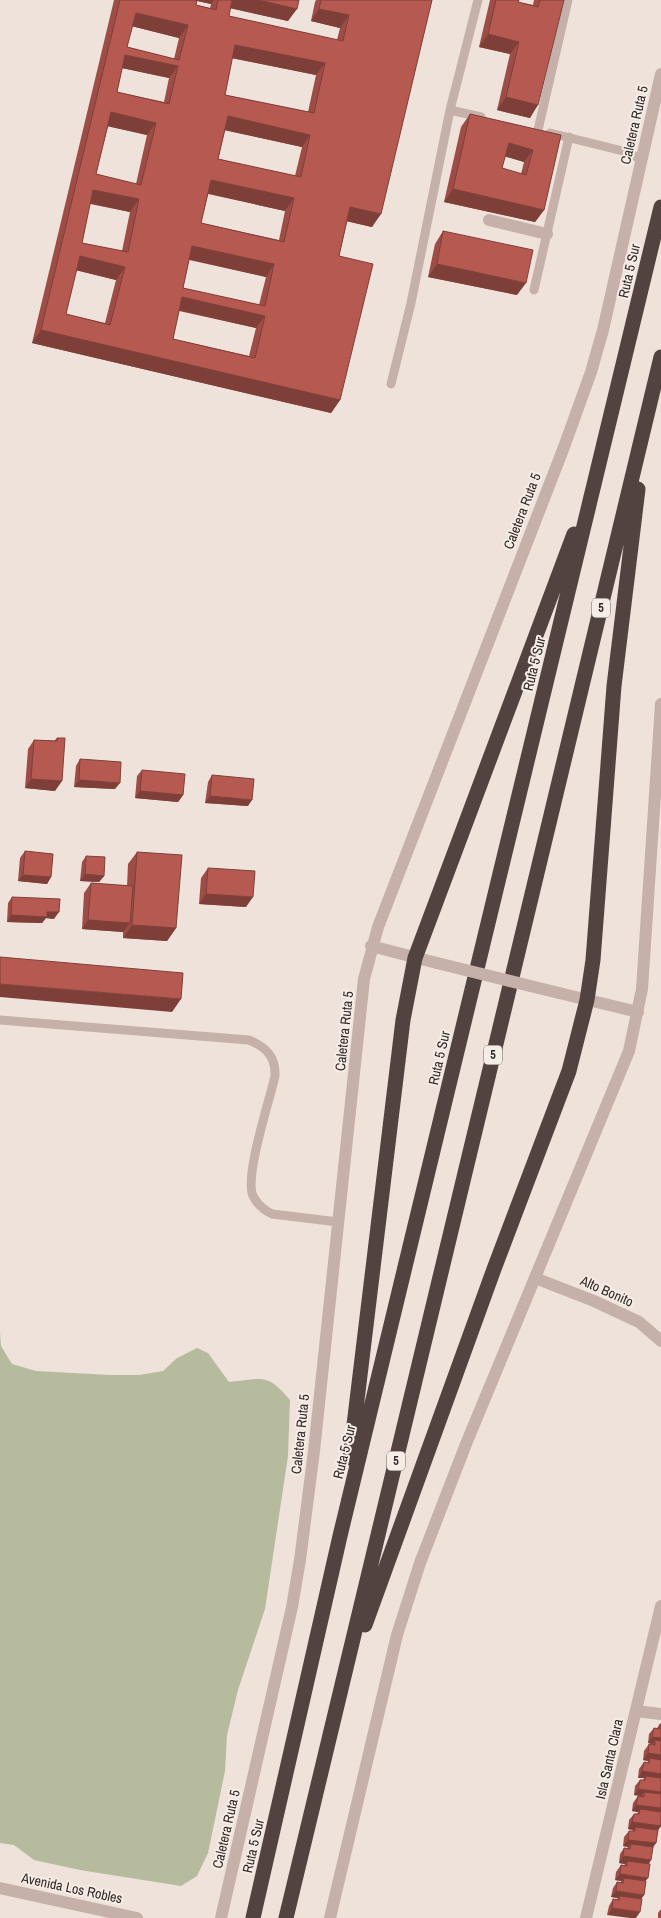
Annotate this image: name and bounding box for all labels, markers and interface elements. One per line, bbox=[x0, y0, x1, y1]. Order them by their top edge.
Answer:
street label: Caletera Ruta 5 bbox=[616, 84, 652, 166]
street label: Ruta 5 Sur bbox=[614, 242, 644, 300]
street label: Caletera Ruta 5 bbox=[499, 470, 545, 552]
road number: 5 bbox=[592, 598, 610, 618]
street label: Ruta 5 Sur bbox=[519, 635, 549, 693]
street label: Caletera Ruta 5 bbox=[331, 990, 357, 1072]
street label: Ruta 5 Sur bbox=[424, 1029, 454, 1087]
road number: 5 bbox=[484, 1046, 502, 1064]
street label: Alto Bonito bbox=[577, 1271, 636, 1311]
street label: Caletera Ruta 5 bbox=[287, 1393, 313, 1475]
street label: Ruta 5 Sur bbox=[329, 1423, 359, 1481]
road number: 5 bbox=[387, 1452, 405, 1470]
street label: Isla Santa Clara bbox=[591, 1717, 627, 1801]
street label: Caletera Ruta 5 bbox=[208, 1788, 244, 1870]
street label: Ruta 5 Sur bbox=[238, 1817, 268, 1875]
street label: Avenida Los Robles bbox=[19, 1868, 124, 1908]

